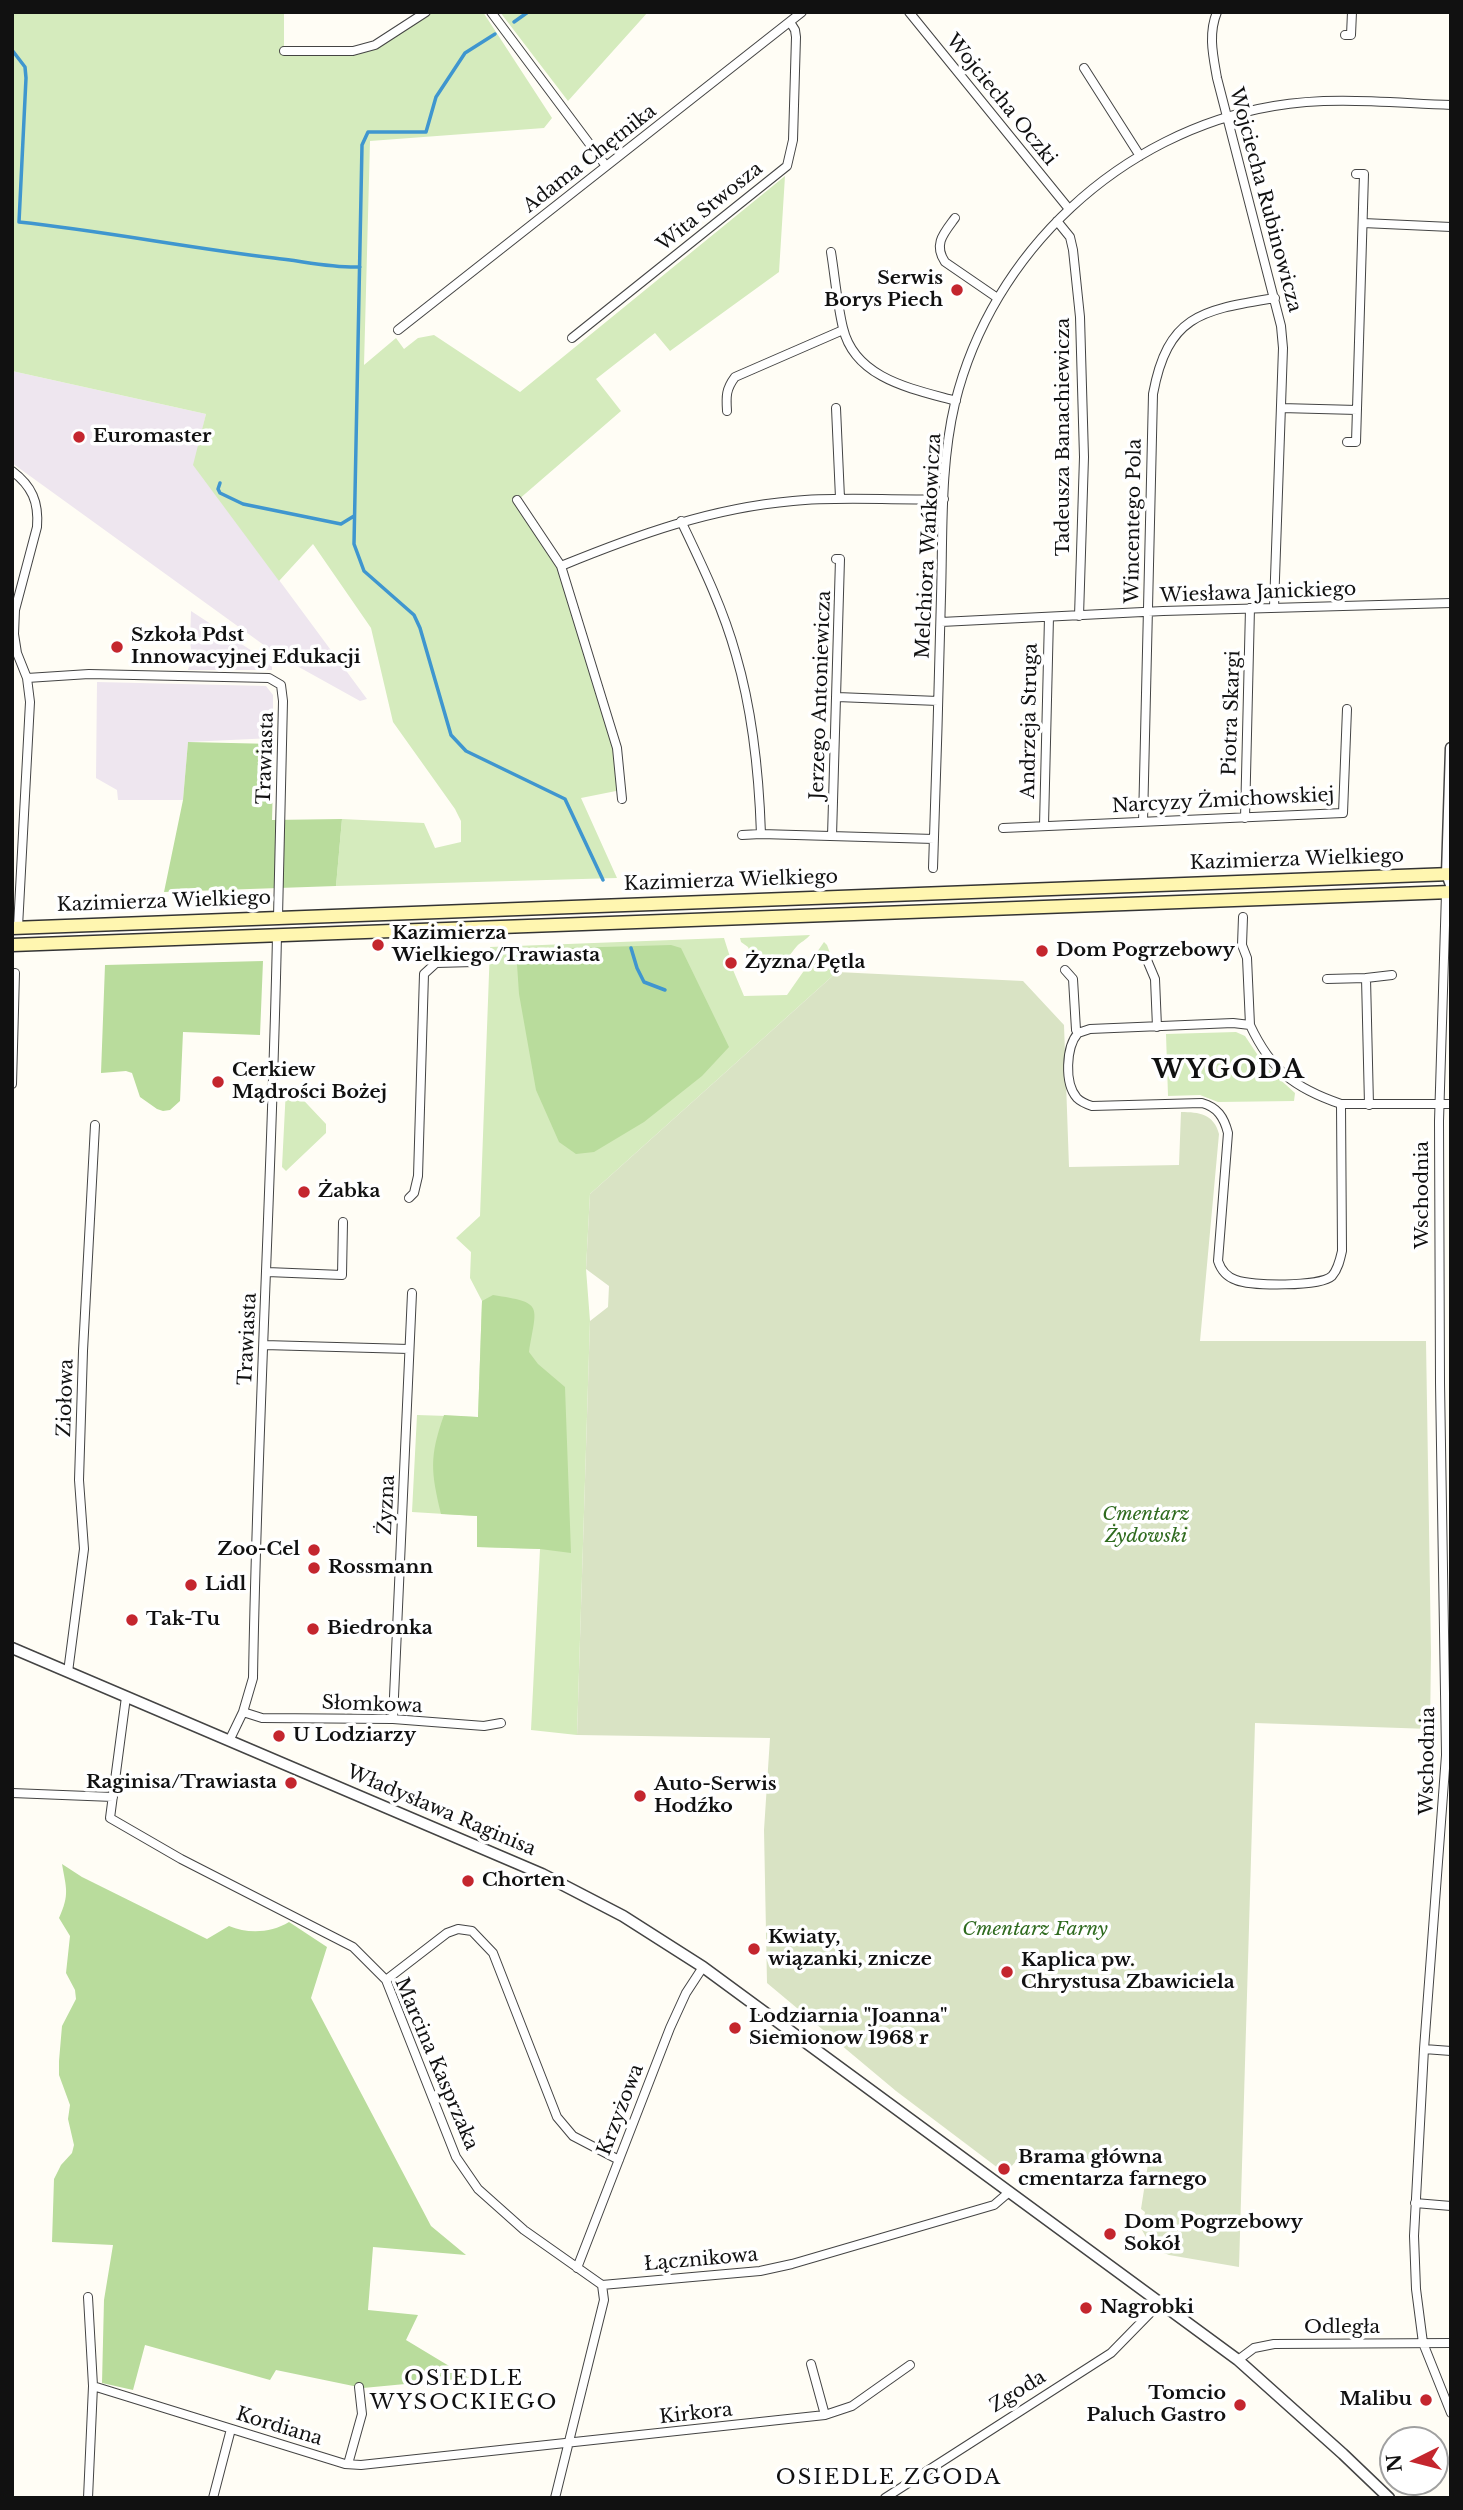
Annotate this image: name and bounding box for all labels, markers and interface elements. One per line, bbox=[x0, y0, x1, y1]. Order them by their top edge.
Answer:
street label: Wojciecha Oczki bbox=[941, 30, 1061, 170]
street label: Wojciecha Rubinowicza bbox=[1224, 85, 1306, 315]
street label: Adama Chętnika bbox=[519, 100, 661, 218]
street label: Wita Stwosza bbox=[653, 157, 767, 257]
place label: Serwis Borys Piech bbox=[824, 268, 943, 312]
marker: Serwis Borys Piech bbox=[949, 282, 965, 298]
street label: Tadeusza Banachiewicza bbox=[1053, 318, 1075, 556]
place label: Euromaster bbox=[93, 426, 212, 448]
marker: Euromaster bbox=[71, 429, 87, 445]
street label: Melchiora Wańkowicza bbox=[912, 433, 946, 659]
street label: Wincentego Pola bbox=[1121, 438, 1147, 604]
street label: Wiesława Janickiego bbox=[1159, 578, 1357, 608]
street label: Jerzego Antoniewicza bbox=[806, 590, 836, 800]
place label: Szkoła Pdst Innowacyjnej Edukacji bbox=[131, 625, 361, 669]
marker: Szkoła Pdst Innowacyjnej Edukacji bbox=[109, 639, 125, 655]
street label: Andrzeja Struga bbox=[1017, 643, 1043, 799]
street label: Piotra Skargi bbox=[1218, 650, 1246, 776]
street label: Trawiasta bbox=[253, 711, 279, 805]
street label: Narcyzy Żmichowskiej bbox=[1111, 784, 1335, 818]
street label: Kazimierza Wielkiego bbox=[1190, 845, 1404, 875]
street label: Kazimierza Wielkiego bbox=[624, 866, 838, 896]
street label: Kazimierza Wielkiego bbox=[57, 887, 271, 917]
place label: Kazimierza Wielkiego/Trawiasta bbox=[392, 923, 600, 967]
marker: Kazimierza Wielkiego/Trawiasta bbox=[370, 937, 386, 953]
place label: Dom Pogrzebowy bbox=[1056, 940, 1235, 962]
marker: Dom Pogrzebowy bbox=[1034, 943, 1050, 959]
place label: Żyzna/Pętla bbox=[745, 952, 865, 974]
marker: Żyzna/Pętla bbox=[723, 955, 739, 971]
district label: WYGODA bbox=[1153, 1055, 1305, 1087]
place label: Cerkiew Mądrości Bożej bbox=[232, 1060, 387, 1104]
marker: Cerkiew Mądrości Bożej bbox=[210, 1074, 226, 1090]
street label: Wschodnia bbox=[1412, 1141, 1434, 1249]
place label: Żabka bbox=[318, 1181, 380, 1203]
marker: Żabka bbox=[296, 1184, 312, 1200]
street label: Trawiasta bbox=[234, 1292, 262, 1386]
street label: Ziołowa bbox=[53, 1358, 79, 1438]
street label: Żyzna bbox=[374, 1474, 400, 1536]
park label: Cmentarz Żydowski bbox=[1102, 1504, 1190, 1548]
place label: Zoo-Cel bbox=[218, 1539, 300, 1561]
marker: Zoo-Cel bbox=[306, 1542, 322, 1558]
place label: Rossmann bbox=[328, 1557, 433, 1579]
marker: Rossmann bbox=[306, 1560, 322, 1576]
place label: Lidl bbox=[205, 1574, 246, 1596]
marker: Lidl bbox=[183, 1577, 199, 1593]
place label: Tak-Tu bbox=[146, 1609, 220, 1631]
marker: Tak-Tu bbox=[124, 1612, 140, 1628]
place label: Biedronka bbox=[327, 1618, 433, 1640]
marker: Biedronka bbox=[305, 1621, 321, 1637]
street label: Słomkowa bbox=[321, 1692, 423, 1718]
street label: Wschodnia bbox=[1416, 1707, 1440, 1815]
place label: U Lodziarzy bbox=[293, 1725, 416, 1747]
marker: U Lodziarzy bbox=[271, 1728, 287, 1744]
street label: Władysława Raginisa bbox=[343, 1761, 539, 1861]
place label: Raginisa/Trawiasta bbox=[86, 1772, 277, 1794]
place label: Auto-Serwis Hodźko bbox=[654, 1774, 777, 1818]
marker: Raginisa/Trawiasta bbox=[283, 1775, 299, 1791]
marker: Auto-Serwis Hodźko bbox=[632, 1788, 648, 1804]
place label: Chorten bbox=[482, 1870, 565, 1892]
marker: Chorten bbox=[460, 1873, 476, 1889]
park label: Cmentarz Farny bbox=[962, 1919, 1108, 1941]
place label: Kwiaty, wiązanki, znicze bbox=[768, 1927, 932, 1971]
marker: Kwiaty, wiązanki, znicze bbox=[746, 1941, 762, 1957]
place label: Kaplica pw. Chrystusa Zbawiciela bbox=[1021, 1950, 1235, 1994]
marker: Kaplica pw. Chrystusa Zbawiciela bbox=[999, 1964, 1015, 1980]
street label: Marcina Kasprzaka bbox=[389, 1974, 483, 2154]
place label: Lodziarnia "Joanna" Siemionow 1968 r bbox=[749, 2006, 948, 2050]
marker: Lodziarnia "Joanna" Siemionow 1968 r bbox=[727, 2020, 743, 2036]
street label: Krzyżowa bbox=[593, 2061, 649, 2159]
place label: Brama główna cmentarza farnego bbox=[1018, 2147, 1207, 2191]
marker: Brama główna cmentarza farnego bbox=[996, 2161, 1012, 2177]
place label: Dom Pogrzebowy Sokół bbox=[1124, 2212, 1303, 2256]
marker: Dom Pogrzebowy Sokół bbox=[1102, 2226, 1118, 2242]
street label: Łącznikowa bbox=[643, 2244, 759, 2276]
place label: Nagrobki bbox=[1100, 2297, 1194, 2319]
marker: Nagrobki bbox=[1078, 2300, 1094, 2316]
street label: Odległa bbox=[1304, 2317, 1380, 2339]
district label: OSIEDLE WYSOCKIEGO bbox=[371, 2366, 557, 2416]
street label: Zgoda bbox=[986, 2366, 1050, 2418]
place label: Tomcio Paluch Gastro bbox=[1087, 2383, 1226, 2427]
place label: Malibu bbox=[1339, 2389, 1412, 2411]
marker: Malibu bbox=[1418, 2392, 1434, 2408]
marker: Tomcio Paluch Gastro bbox=[1232, 2397, 1248, 2413]
street label: Kirkora bbox=[658, 2399, 734, 2429]
street label: Kordiana bbox=[233, 2403, 325, 2451]
north arrow bbox=[1379, 2426, 1449, 2496]
text: N bbox=[1382, 2453, 1407, 2473]
district label: OSIEDLE ZGODA bbox=[777, 2465, 1001, 2491]

